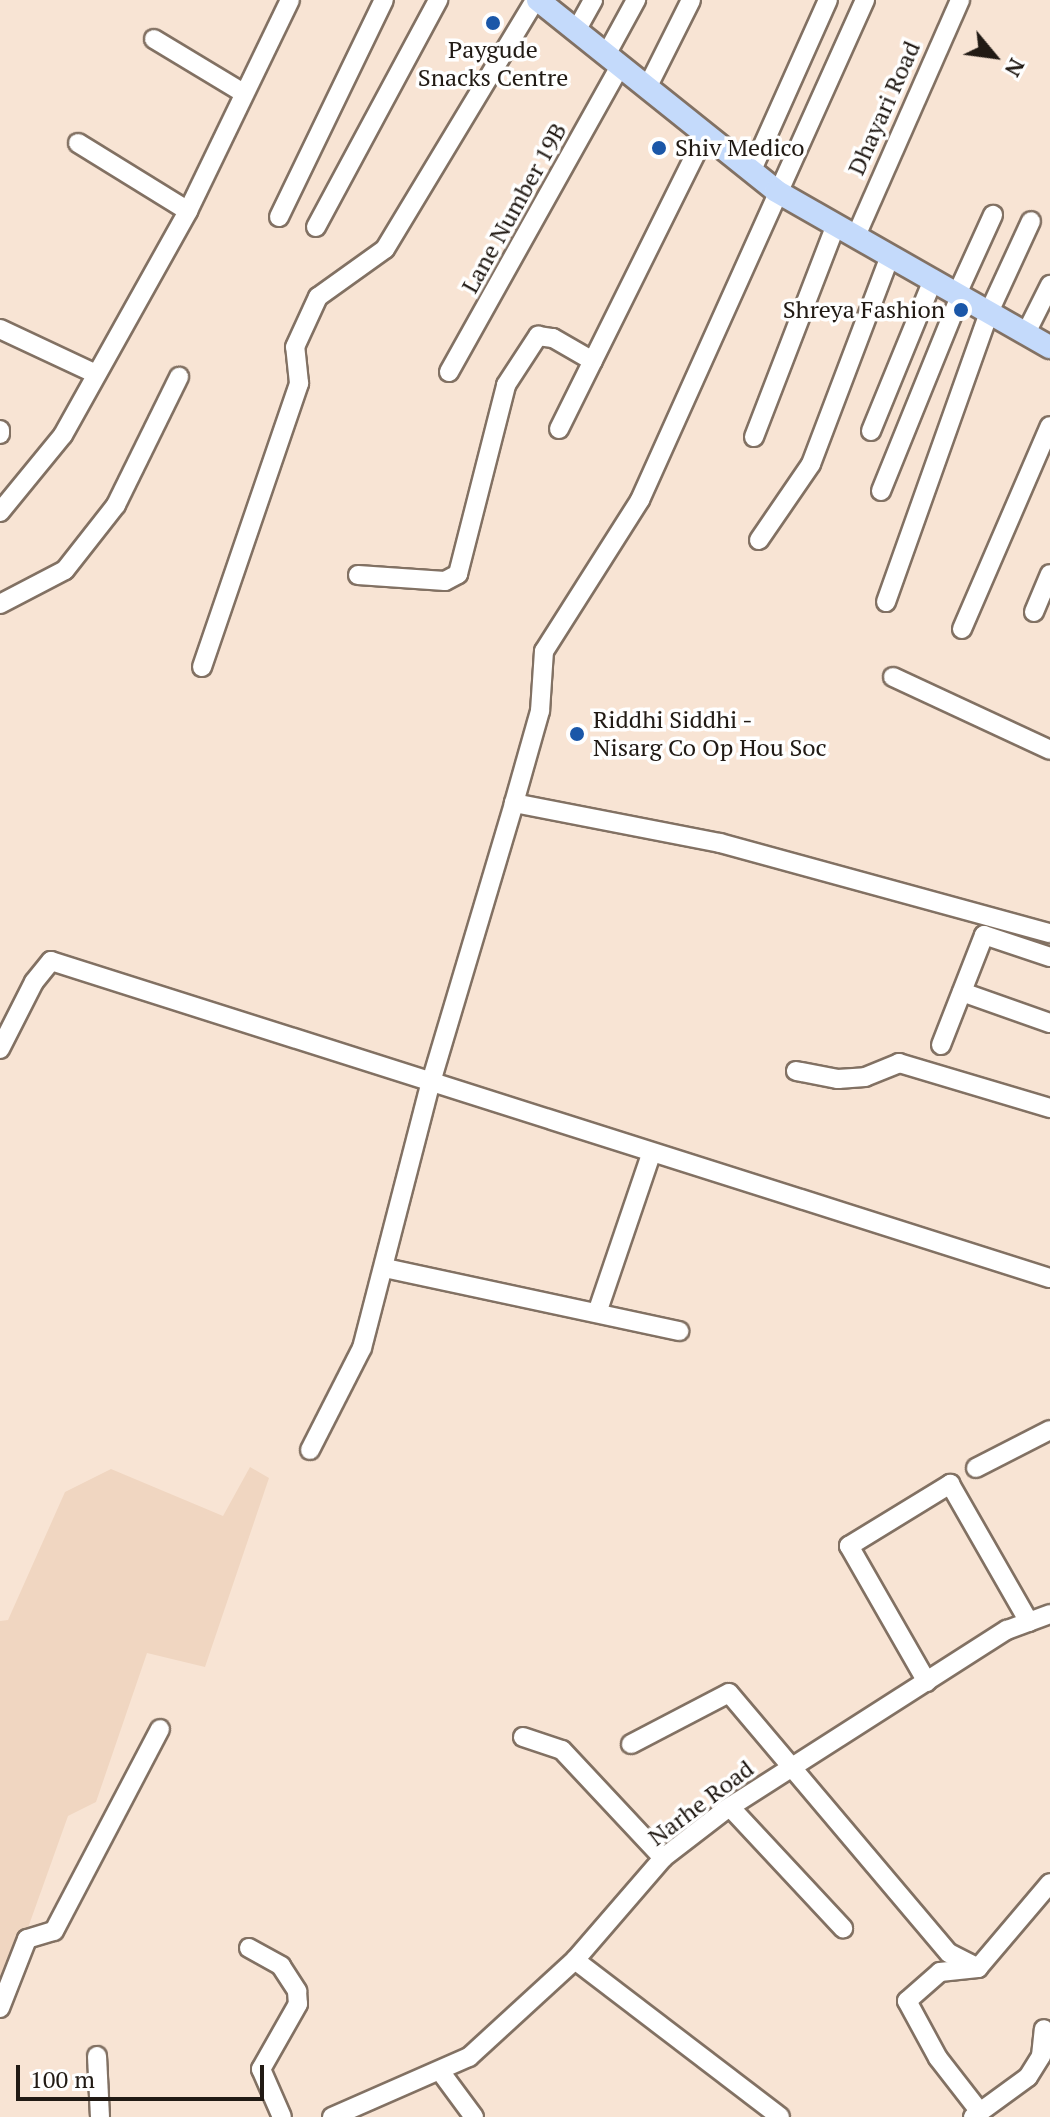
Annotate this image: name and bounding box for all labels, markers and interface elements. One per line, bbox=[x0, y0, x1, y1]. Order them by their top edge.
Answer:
marker: Paygude Snacks Centre bbox=[484, 14, 502, 32]
north arrow bbox=[954, 16, 1034, 96]
place label: Paygude Snacks Centre bbox=[418, 36, 568, 92]
street label: Dhayari Road bbox=[842, 37, 926, 179]
text: N bbox=[999, 54, 1032, 82]
street label: Lane Number 19B bbox=[455, 118, 573, 298]
place label: Shiv Medico bbox=[675, 134, 805, 162]
marker: Shiv Medico bbox=[650, 139, 668, 157]
place label: Shreya Fashion bbox=[783, 296, 945, 324]
marker: Shreya Fashion bbox=[952, 301, 970, 319]
place label: Riddhi Siddhi - Nisarg Co Op Hou Soc bbox=[593, 706, 827, 762]
marker: Riddhi Siddhi - Nisarg Co Op Hou Soc bbox=[568, 725, 586, 743]
street label: Narhe Road bbox=[643, 1754, 759, 1852]
scale bar bbox=[20, 2049, 268, 2099]
text: 100 m bbox=[30, 2063, 95, 2095]

